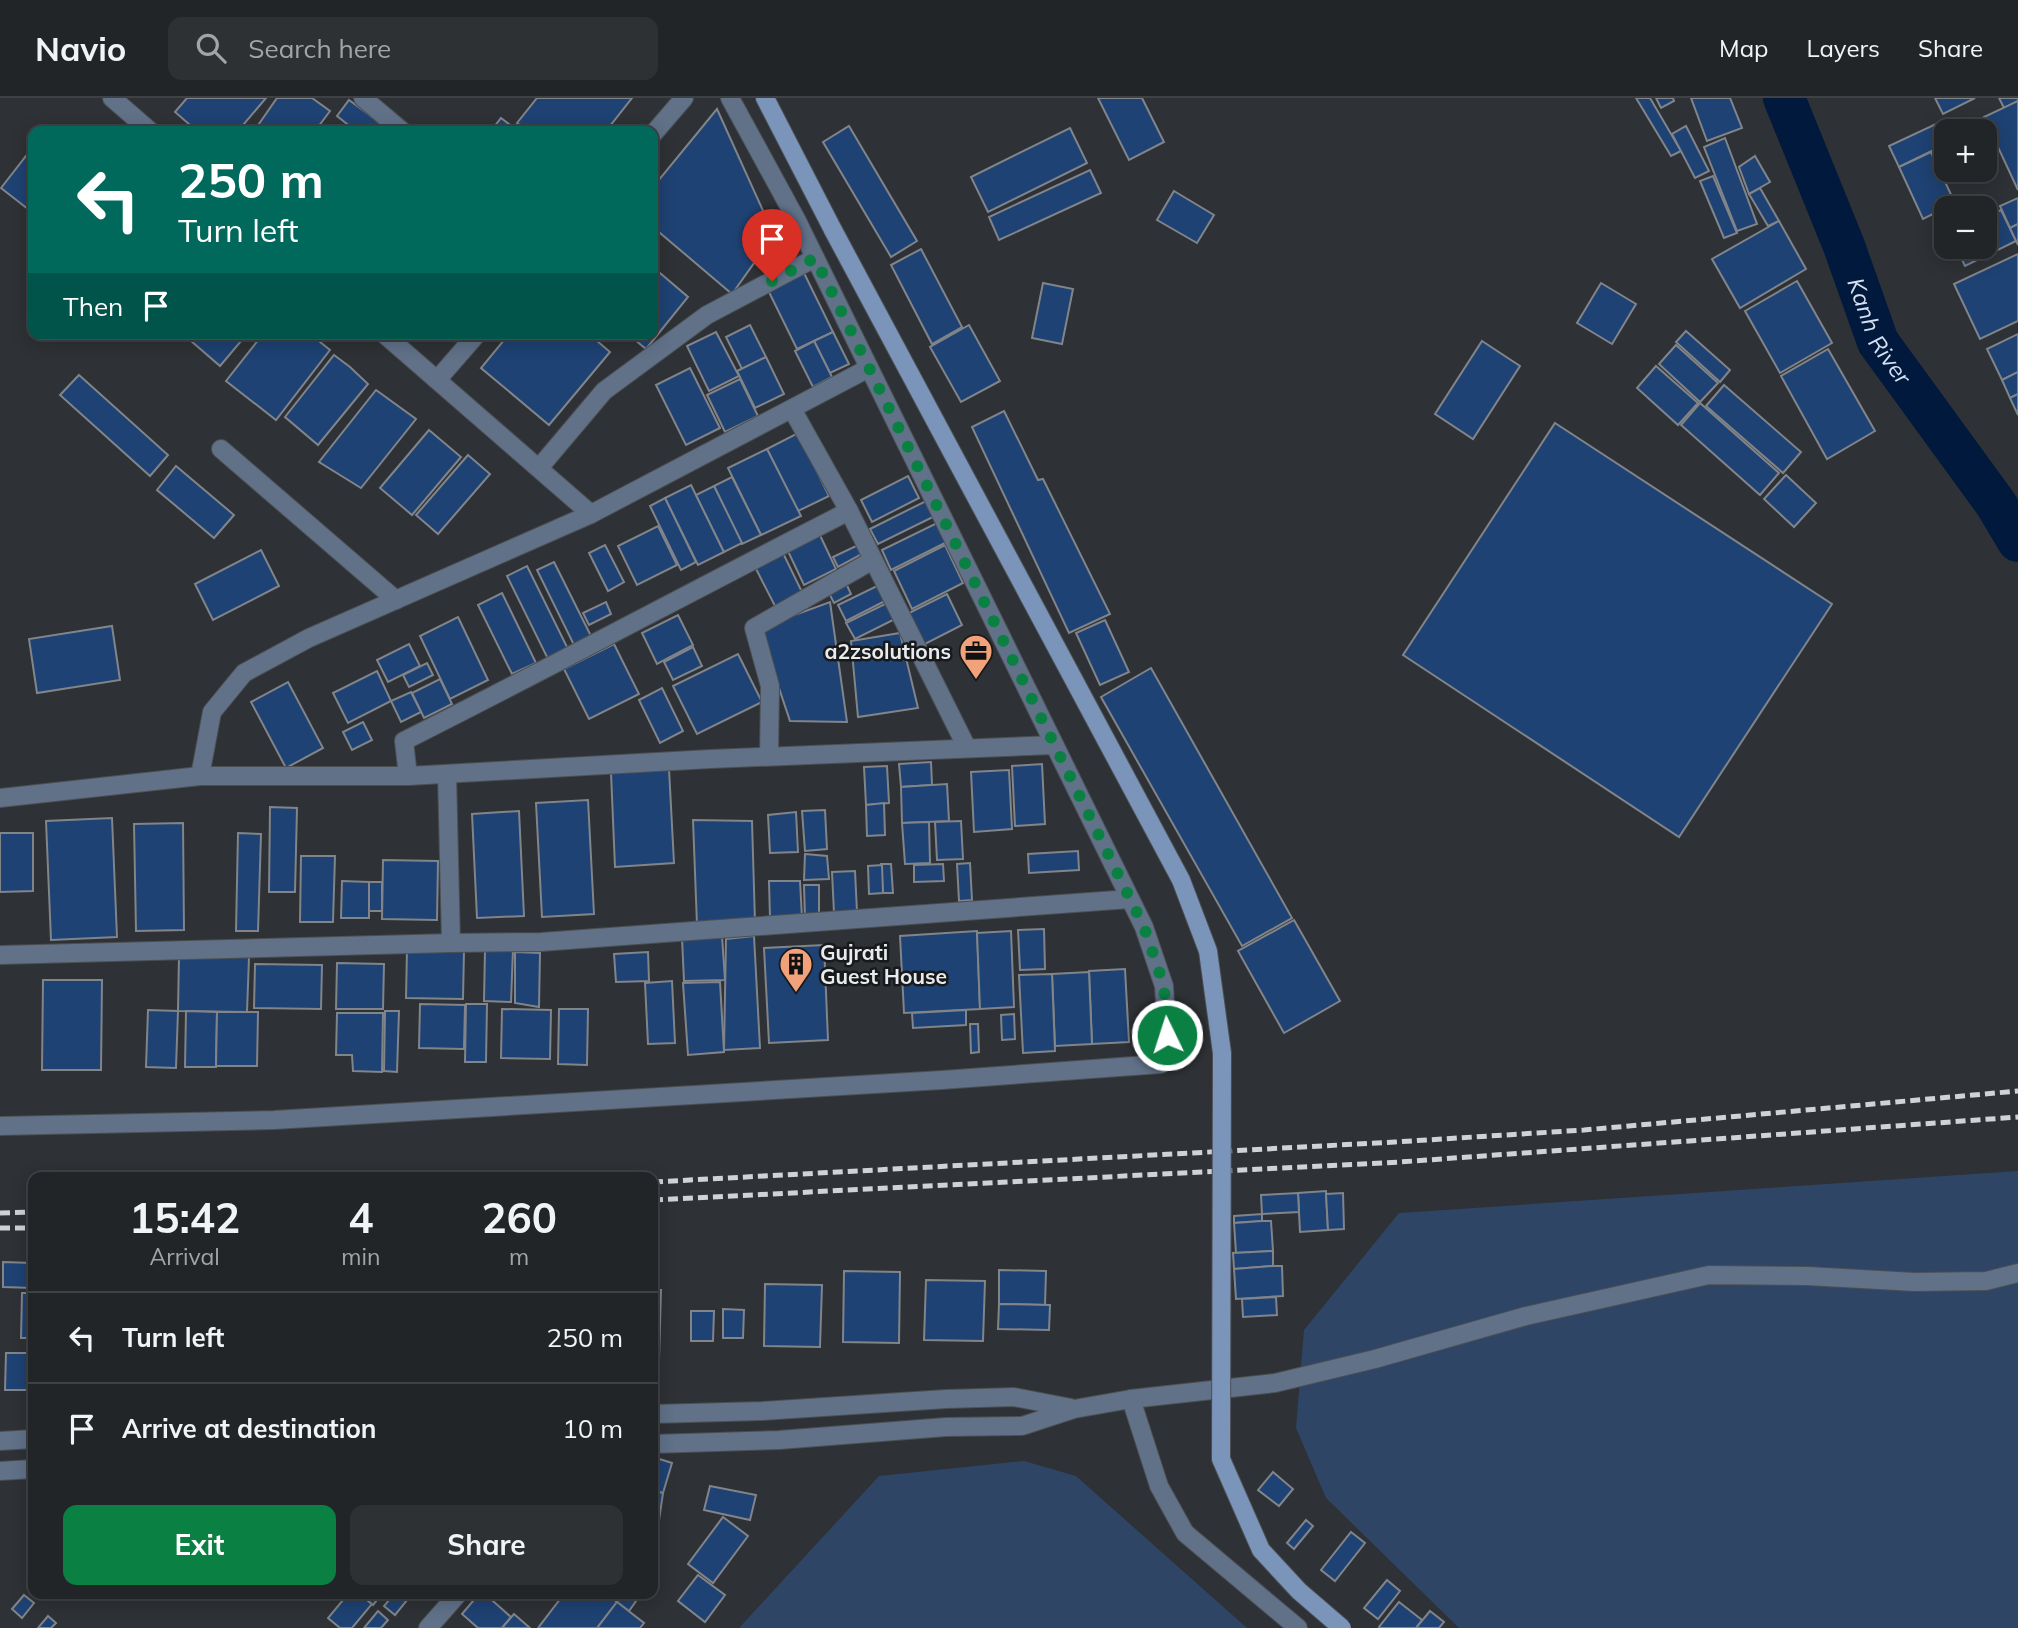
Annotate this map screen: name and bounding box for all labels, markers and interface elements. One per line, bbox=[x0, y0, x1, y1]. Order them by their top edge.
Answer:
search box bbox=[168, 17, 658, 80]
text: Navio bbox=[35, 28, 126, 69]
icon: search bbox=[192, 29, 230, 67]
text: Search here bbox=[248, 32, 391, 65]
text: Map bbox=[1719, 33, 1768, 63]
text: Layers bbox=[1806, 33, 1880, 63]
text: Share bbox=[1918, 33, 1983, 63]
map controls bbox=[1934, 119, 1997, 259]
button: + bbox=[1934, 119, 1997, 182]
text: 250 m bbox=[178, 149, 324, 210]
icon: left bbox=[63, 154, 154, 245]
button: − bbox=[1934, 196, 1997, 259]
pin bbox=[742, 209, 802, 281]
text: Turn left bbox=[178, 210, 298, 250]
icon: arrive bbox=[753, 220, 791, 258]
water label: Kanh River bbox=[1842, 274, 1919, 391]
icon: arrive bbox=[137, 287, 175, 325]
text: Then bbox=[63, 290, 123, 323]
office icon: a2zsolutions bbox=[957, 632, 995, 681]
place label: a2zsolutions bbox=[824, 638, 951, 664]
place label: Gujrati Guest House bbox=[820, 939, 947, 989]
building icon: Gujrati Guest House bbox=[777, 945, 815, 994]
position arrow bbox=[1130, 998, 1204, 1072]
text: 15:42 bbox=[129, 1191, 240, 1244]
text: 4 bbox=[348, 1191, 373, 1244]
text: 260 bbox=[481, 1191, 557, 1244]
text: Arrival bbox=[149, 1242, 220, 1271]
text: min bbox=[341, 1242, 380, 1271]
text: m bbox=[509, 1242, 529, 1271]
icon: left bbox=[63, 1319, 101, 1357]
text: Turn left bbox=[122, 1321, 224, 1354]
text: 250 m bbox=[547, 1321, 623, 1354]
icon: arrive bbox=[63, 1410, 101, 1448]
text: Arrive at destination bbox=[122, 1412, 377, 1445]
text: 10 m bbox=[562, 1412, 623, 1445]
button: Exit bbox=[63, 1505, 336, 1585]
button: Share bbox=[350, 1505, 623, 1585]

